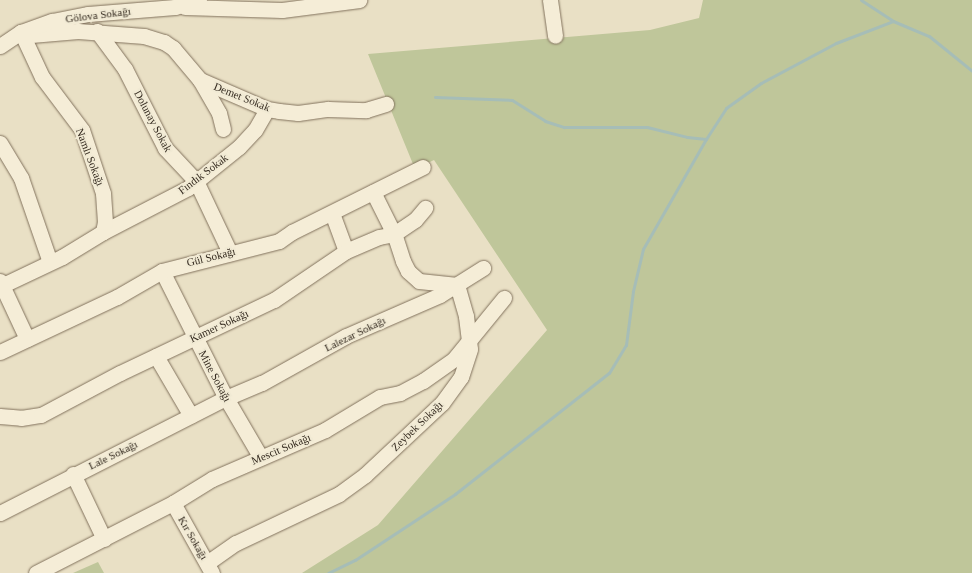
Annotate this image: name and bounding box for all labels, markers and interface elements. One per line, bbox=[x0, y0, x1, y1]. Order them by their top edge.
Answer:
street label: Gölova Sokağı bbox=[65, 4, 131, 26]
street label: Demet Sokak bbox=[212, 80, 272, 114]
street label: Dolunay Sokak bbox=[131, 88, 175, 154]
street label: Namlı Sokağı bbox=[73, 126, 107, 188]
street label: Fındık Sokak bbox=[175, 151, 231, 197]
street label: Gül Sokağı bbox=[185, 245, 237, 269]
street label: Kamer Sokağı bbox=[188, 307, 250, 345]
street label: Lalezar Sokağı bbox=[322, 314, 388, 354]
street label: Mine Sokağı bbox=[196, 348, 234, 404]
street label: Zeybek Sokağı bbox=[389, 398, 445, 454]
street label: Mescit Sokağı bbox=[249, 431, 313, 467]
street label: Lale Sokağı bbox=[86, 437, 140, 473]
street label: Kır Sokağı bbox=[175, 514, 211, 562]

